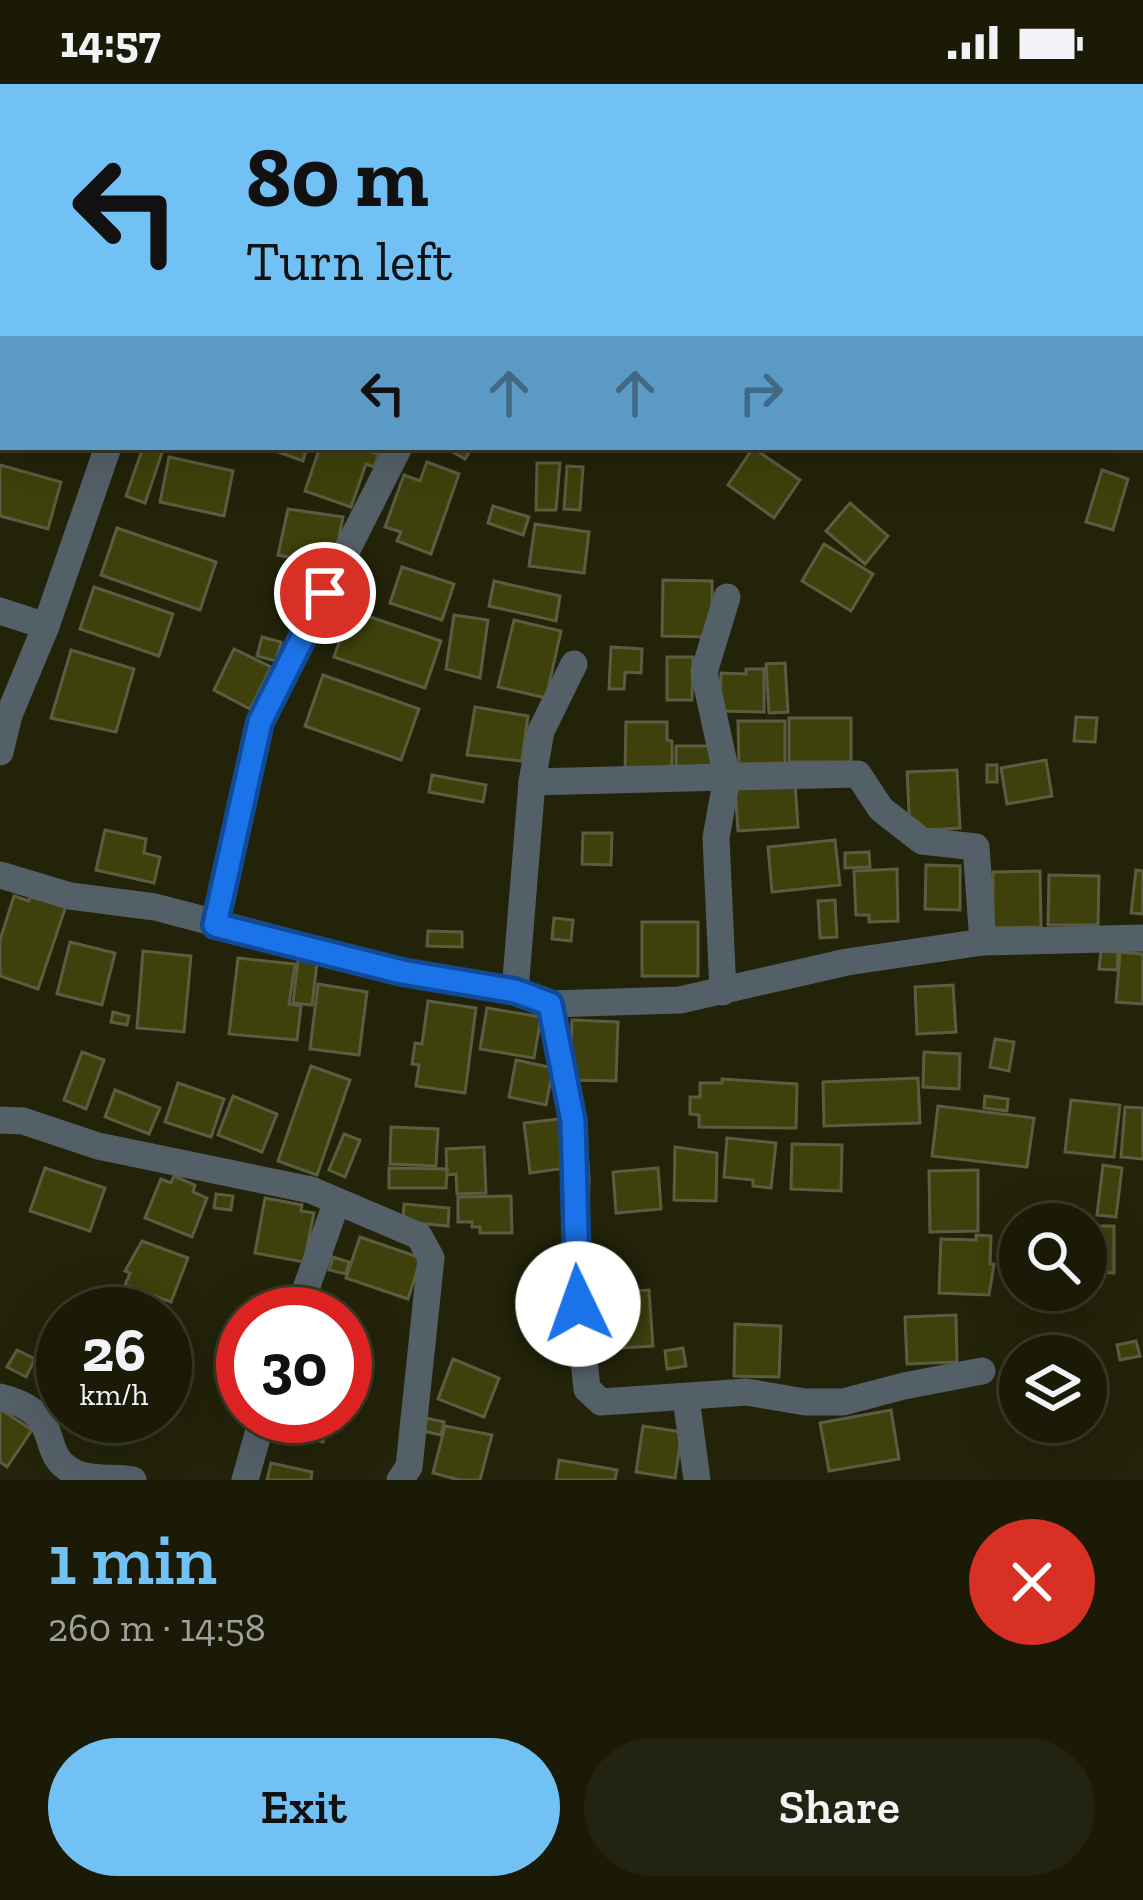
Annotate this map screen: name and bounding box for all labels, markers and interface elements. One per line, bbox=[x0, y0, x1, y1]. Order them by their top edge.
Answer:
text: 14:57 bbox=[60, 15, 161, 69]
text: 80 m bbox=[246, 127, 429, 228]
icon: left bbox=[48, 132, 204, 288]
text: Turn left bbox=[246, 229, 453, 294]
icon: left bbox=[350, 360, 416, 426]
icon: ahead bbox=[476, 360, 542, 426]
icon: ahead bbox=[602, 360, 668, 426]
icon: right bbox=[728, 360, 794, 426]
pin bbox=[274, 542, 376, 644]
icon: arrive bbox=[292, 560, 358, 626]
map controls bbox=[999, 1203, 1107, 1443]
button: search bbox=[999, 1203, 1107, 1311]
position arrow bbox=[515, 1241, 641, 1367]
speed limit sign: 30 bbox=[216, 1287, 372, 1443]
text: 26 bbox=[82, 1314, 146, 1386]
button: layers bbox=[999, 1335, 1107, 1443]
text: km/h bbox=[80, 1377, 148, 1413]
text: 1 min bbox=[48, 1516, 217, 1602]
button: close bbox=[969, 1519, 1095, 1645]
text: 260 m · 14:58 bbox=[48, 1604, 266, 1651]
button: Exit bbox=[48, 1738, 560, 1876]
button: Share bbox=[584, 1738, 1095, 1876]

